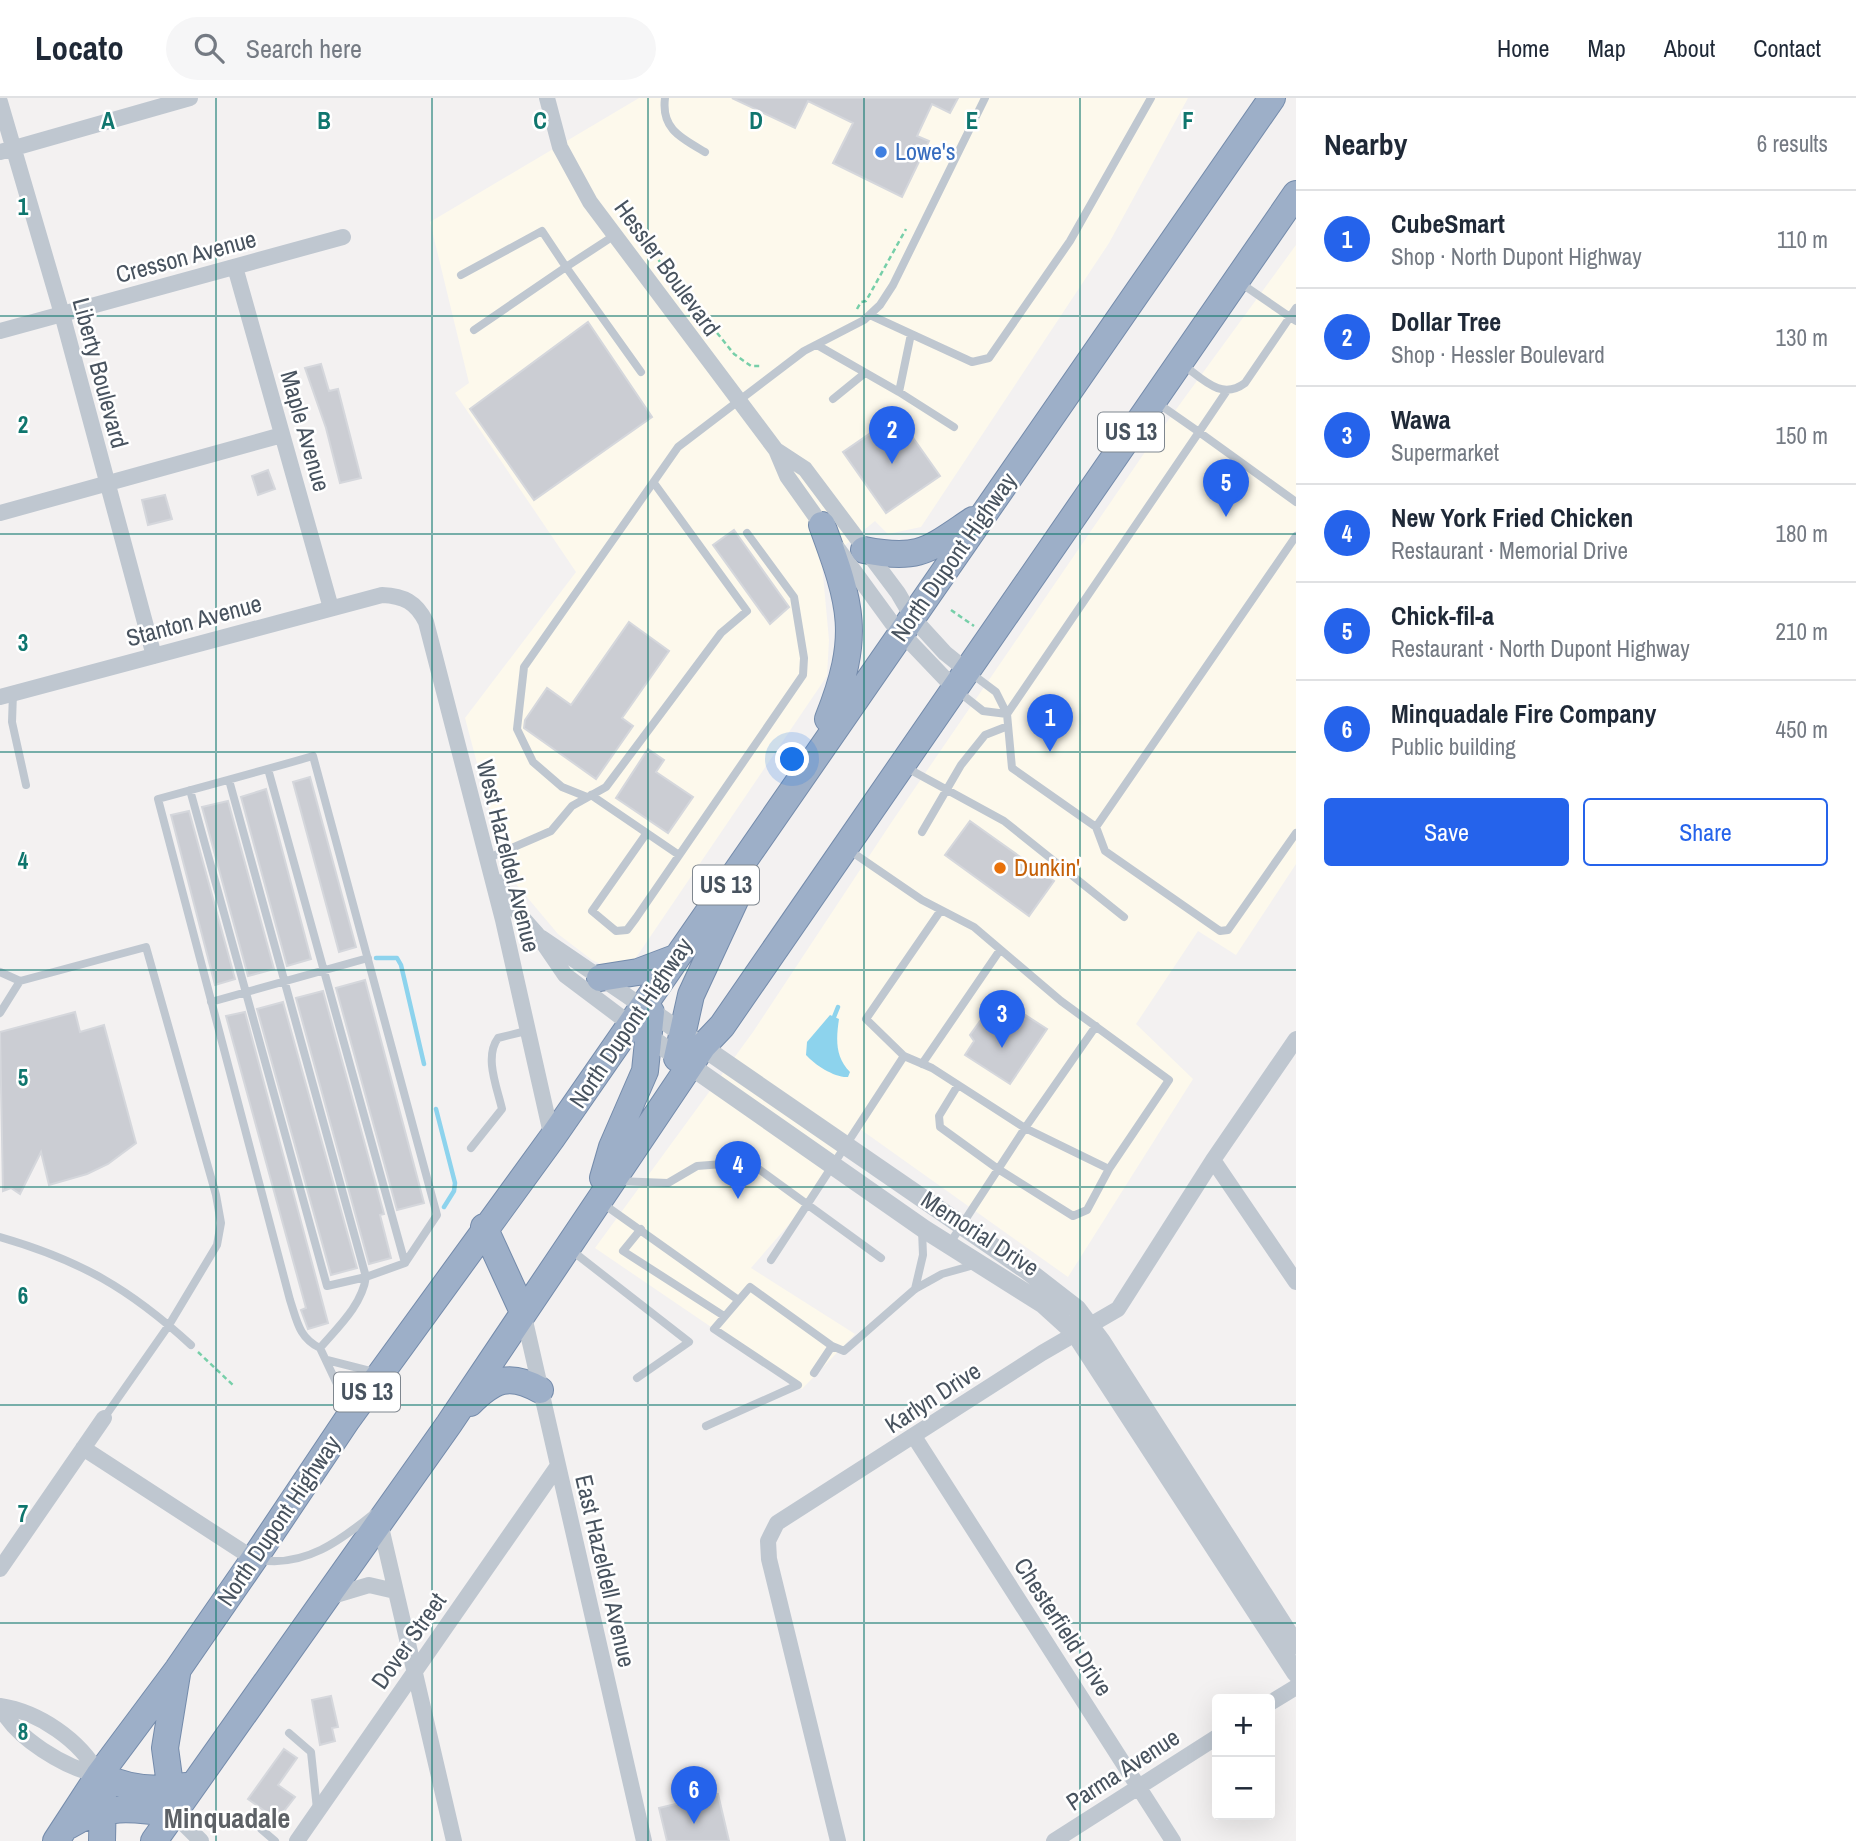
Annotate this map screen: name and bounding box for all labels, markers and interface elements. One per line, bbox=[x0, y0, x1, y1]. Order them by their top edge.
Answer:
search box bbox=[166, 17, 656, 80]
text: Locato bbox=[35, 26, 124, 70]
icon: search bbox=[190, 29, 228, 67]
text: Search here bbox=[246, 31, 362, 66]
text: Home bbox=[1497, 32, 1549, 64]
text: Map bbox=[1587, 32, 1626, 64]
text: About bbox=[1664, 32, 1715, 64]
text: Contact bbox=[1753, 32, 1821, 64]
text: A bbox=[101, 105, 115, 136]
text: B bbox=[317, 105, 331, 136]
text: C bbox=[533, 105, 547, 136]
text: D bbox=[749, 105, 763, 136]
text: E bbox=[966, 105, 978, 136]
text: F bbox=[1182, 105, 1194, 136]
text: Nearby bbox=[1324, 124, 1407, 164]
text: 6 results bbox=[1757, 128, 1828, 159]
place label: Lowe's bbox=[895, 135, 956, 167]
marker: Lowe's bbox=[873, 144, 889, 160]
text: 1 bbox=[18, 191, 29, 222]
street label: Hessler Boulevard bbox=[608, 193, 728, 342]
text: CubeSmart bbox=[1391, 206, 1505, 241]
street label: Cresson Avenue bbox=[112, 222, 259, 290]
text: 1 bbox=[1342, 224, 1352, 255]
text: 110 m bbox=[1777, 224, 1828, 255]
text: Shop · North Dupont Highway bbox=[1391, 241, 1642, 272]
street label: Liberty Boulevard bbox=[66, 294, 136, 451]
text: Dollar Tree bbox=[1391, 304, 1501, 339]
text: 2 bbox=[1342, 322, 1352, 353]
text: 130 m bbox=[1776, 322, 1828, 353]
text: Shop · Hessler Boulevard bbox=[1391, 339, 1605, 370]
street label: Maple Avenue bbox=[273, 367, 338, 495]
text: Wawa bbox=[1391, 402, 1451, 437]
pin: 2 bbox=[869, 406, 915, 464]
text: 2 bbox=[18, 409, 28, 440]
road number: US 13 bbox=[1098, 412, 1164, 452]
text: 3 bbox=[1342, 420, 1352, 451]
text: 150 m bbox=[1776, 420, 1828, 451]
text: Supermarket bbox=[1391, 437, 1499, 468]
pin: 5 bbox=[1203, 459, 1249, 517]
street label: North Dupont Highway bbox=[883, 466, 1023, 647]
text: New York Fried Chicken bbox=[1391, 500, 1633, 535]
text: 4 bbox=[1342, 518, 1352, 549]
text: 180 m bbox=[1776, 518, 1828, 549]
text: Restaurant · Memorial Drive bbox=[1391, 535, 1628, 566]
street label: Stanton Avenue bbox=[123, 587, 265, 653]
text: Chick-fil-a bbox=[1391, 598, 1494, 633]
text: 5 bbox=[1342, 616, 1352, 647]
text: 210 m bbox=[1776, 616, 1828, 647]
text: 3 bbox=[18, 627, 28, 658]
text: Restaurant · North Dupont Highway bbox=[1391, 633, 1690, 664]
pin: 1 bbox=[1027, 694, 1073, 752]
text: Minquadale Fire Company bbox=[1391, 696, 1656, 731]
text: 6 bbox=[1342, 714, 1352, 745]
text: 450 m bbox=[1776, 714, 1828, 745]
text: Public building bbox=[1391, 731, 1516, 762]
your location bbox=[775, 742, 809, 776]
street label: West Hazeldel Avenue bbox=[470, 756, 548, 955]
button: Save bbox=[1324, 798, 1569, 866]
button: Share bbox=[1583, 798, 1828, 866]
text: 4 bbox=[18, 845, 29, 876]
place label: Dunkin' bbox=[1014, 851, 1080, 883]
marker: Dunkin' bbox=[992, 860, 1008, 876]
road number: US 13 bbox=[693, 866, 759, 904]
street label: North Dupont Highway bbox=[561, 931, 699, 1114]
pin: 3 bbox=[979, 990, 1025, 1048]
text: 5 bbox=[18, 1062, 28, 1093]
pin: 4 bbox=[715, 1141, 761, 1199]
street label: Memorial Drive bbox=[915, 1183, 1046, 1283]
text: 6 bbox=[18, 1280, 28, 1311]
street label: Karlyn Drive bbox=[878, 1354, 987, 1440]
road number: US 13 bbox=[334, 1372, 400, 1412]
street label: North Dupont Highway bbox=[209, 1429, 347, 1612]
street label: East Hazeldell Avenue bbox=[568, 1471, 644, 1670]
text: 7 bbox=[18, 1498, 28, 1529]
street label: Chesterfield Drive bbox=[1007, 1551, 1120, 1702]
street label: Dover Street bbox=[363, 1586, 453, 1695]
map controls bbox=[1212, 1694, 1275, 1820]
button: + bbox=[1212, 1694, 1275, 1757]
text: 8 bbox=[18, 1716, 28, 1747]
street label: Parma Avenue bbox=[1060, 1721, 1185, 1818]
button: − bbox=[1212, 1757, 1275, 1820]
pin: 6 bbox=[671, 1766, 717, 1824]
district label: Minquadale bbox=[164, 1799, 290, 1837]

